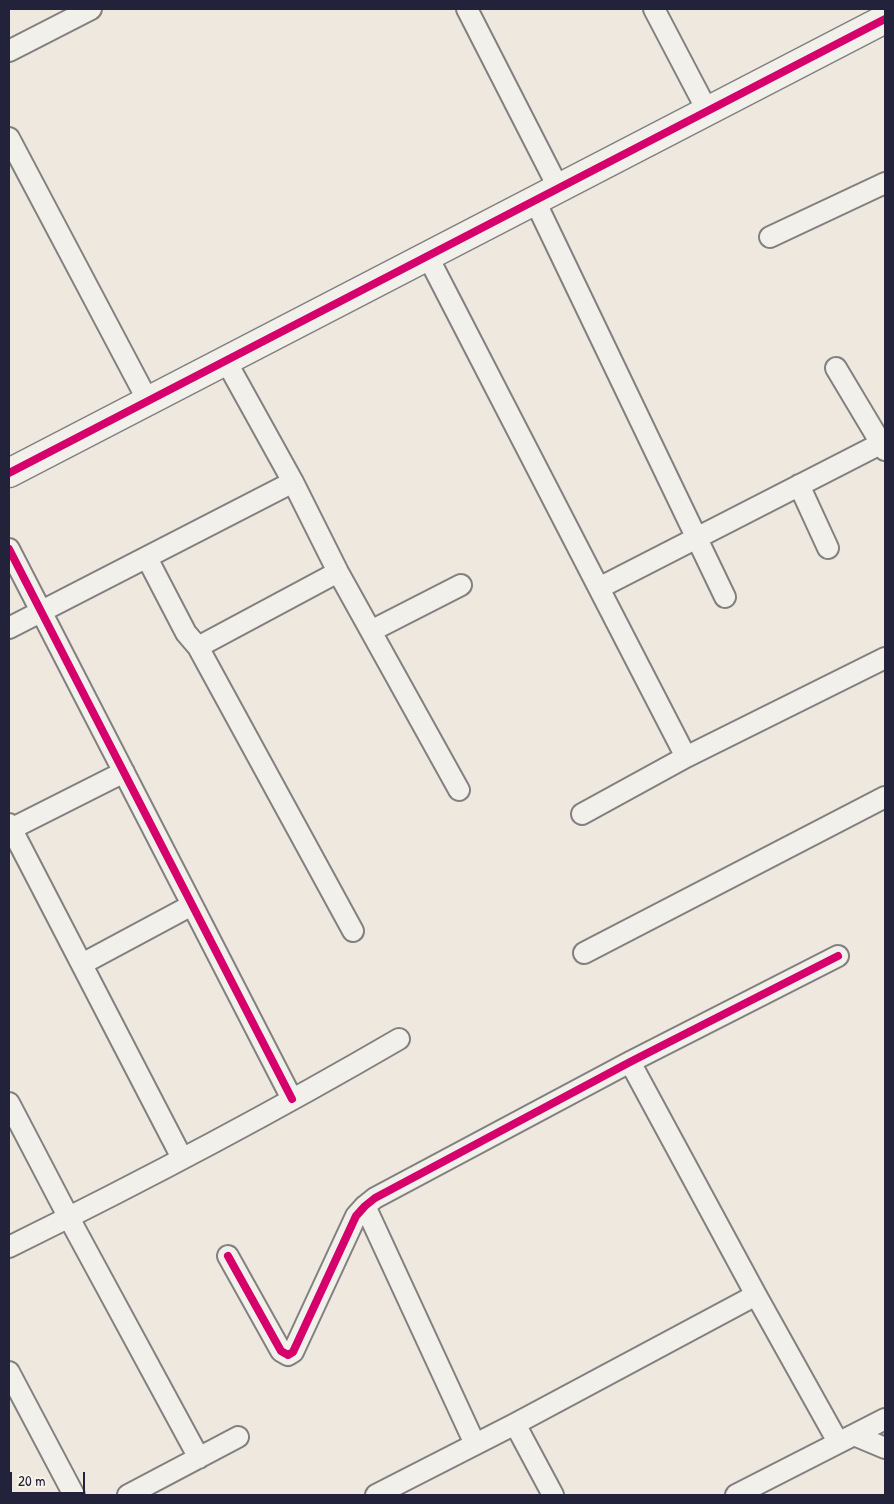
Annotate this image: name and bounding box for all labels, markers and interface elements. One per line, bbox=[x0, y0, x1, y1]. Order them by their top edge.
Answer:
scale bar bbox=[12, 1462, 88, 1494]
text: 20 m bbox=[18, 1470, 45, 1491]

